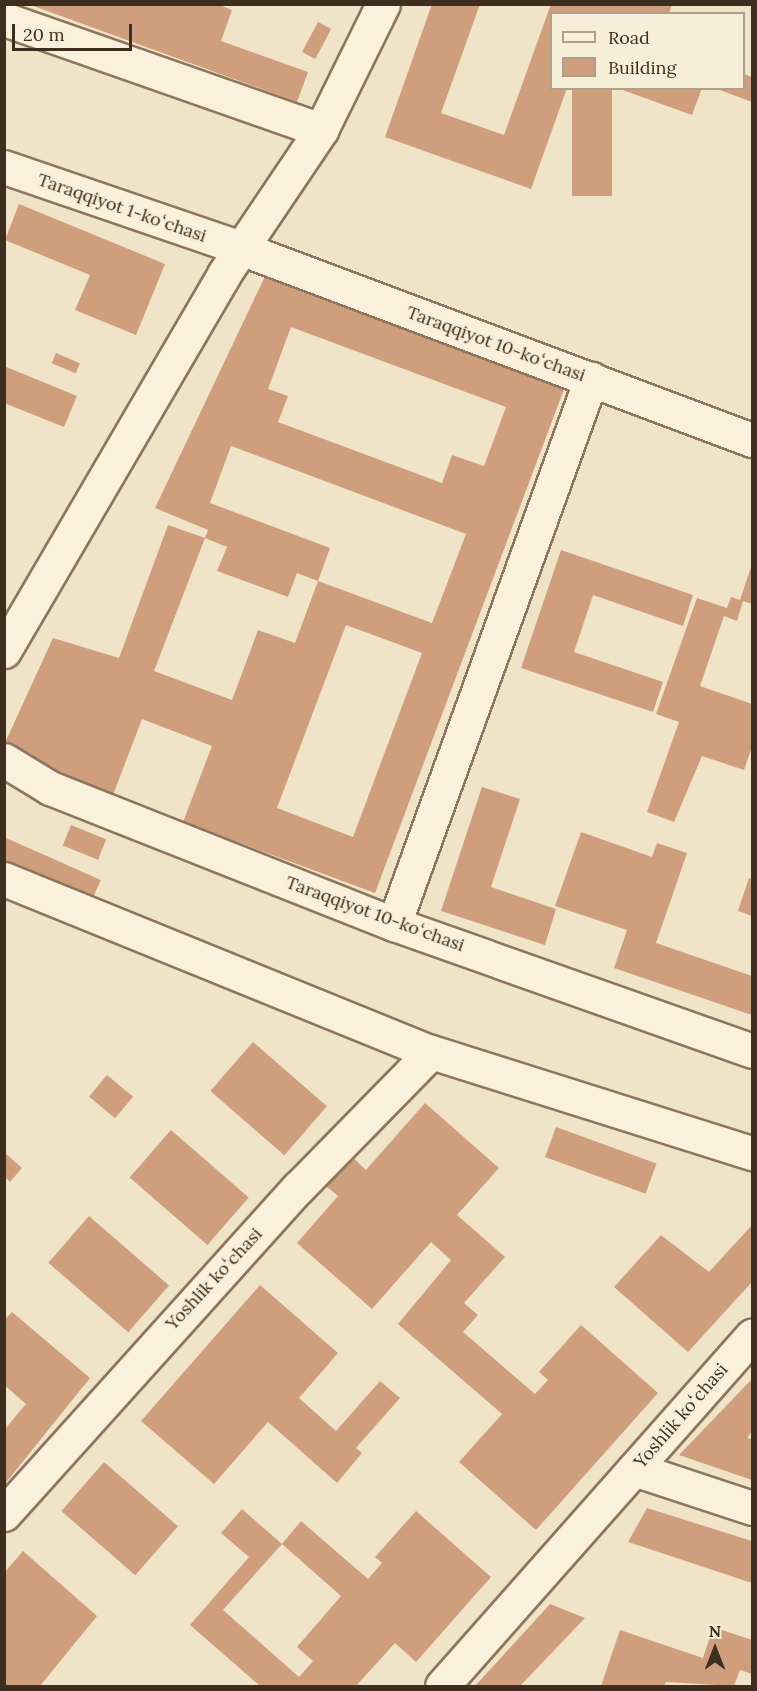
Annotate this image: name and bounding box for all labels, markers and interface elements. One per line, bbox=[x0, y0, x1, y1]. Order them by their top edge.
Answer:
scale bar bbox=[15, 12, 135, 50]
legend bbox=[550, 12, 745, 90]
text: 20 m bbox=[23, 23, 65, 46]
text: Road bbox=[608, 26, 650, 49]
text: Building bbox=[608, 56, 676, 79]
street label: Taraqqiyot 1-koʻchasi bbox=[35, 169, 209, 247]
street label: Taraqqiyot 10-koʻchasi bbox=[404, 302, 588, 386]
street label: Taraqqiyot 10-koʻchasi bbox=[283, 872, 467, 956]
street label: Yoshlik koʻchasi bbox=[161, 1223, 267, 1335]
street label: Yoshlik koʻchasi bbox=[630, 1359, 732, 1473]
north arrow bbox=[685, 1619, 745, 1679]
text: N bbox=[709, 1621, 721, 1641]

